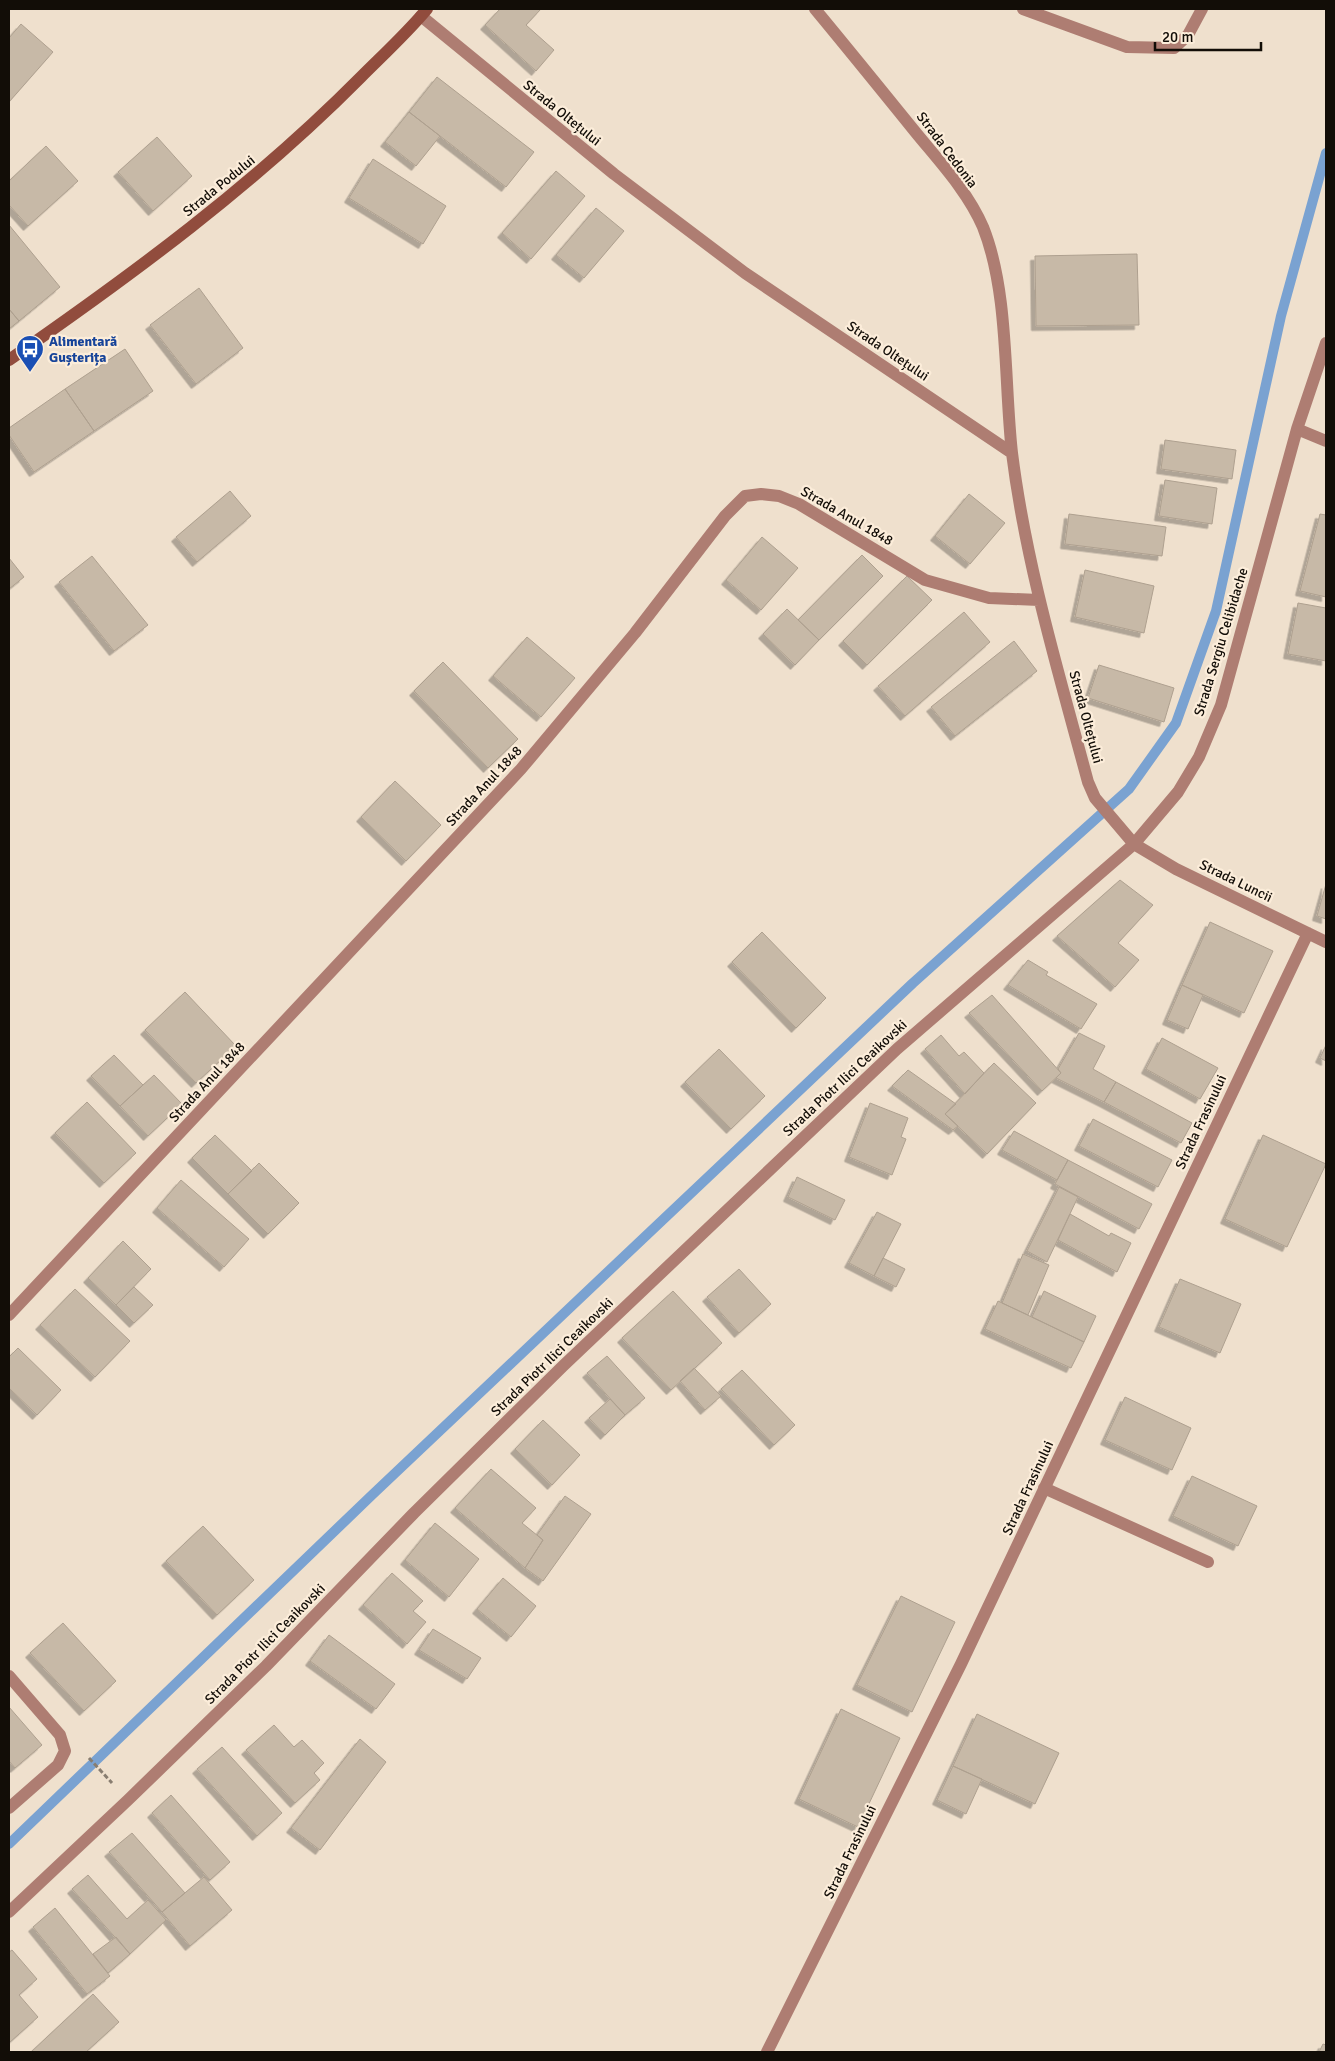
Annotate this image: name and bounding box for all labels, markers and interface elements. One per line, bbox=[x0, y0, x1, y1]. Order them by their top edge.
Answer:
scale bar bbox=[1155, 20, 1261, 52]
text: 20 m bbox=[1162, 28, 1193, 46]
street label: Strada Oltețului bbox=[520, 76, 604, 150]
street label: Strada Cedonia bbox=[913, 109, 981, 191]
street label: Strada Podului bbox=[180, 152, 258, 220]
street label: Strada Oltețului bbox=[844, 317, 932, 385]
place label: Alimentară Gușterița bbox=[49, 333, 117, 366]
bus stop icon: Alimentară Gușterița bbox=[15, 334, 45, 373]
street label: Strada Anul 1848 bbox=[798, 483, 896, 549]
street label: Strada Sergiu Celibidache bbox=[1190, 566, 1252, 718]
street label: Strada Oltețului bbox=[1065, 669, 1107, 765]
street label: Strada Anul 1848 bbox=[442, 742, 526, 830]
street label: Strada Luncii bbox=[1197, 856, 1275, 906]
street label: Strada Piotr Ilici Ceaikovski bbox=[779, 1016, 911, 1140]
street label: Strada Anul 1848 bbox=[165, 1038, 249, 1126]
street label: Strada Frasinului bbox=[1172, 1072, 1230, 1172]
street label: Strada Piotr Ilici Ceaikovski bbox=[487, 1294, 617, 1420]
street label: Strada Frasinului bbox=[999, 1438, 1057, 1538]
street label: Strada Piotr Ilici Ceaikovski bbox=[201, 1580, 329, 1708]
street label: Strada Frasinului bbox=[820, 1802, 880, 1902]

